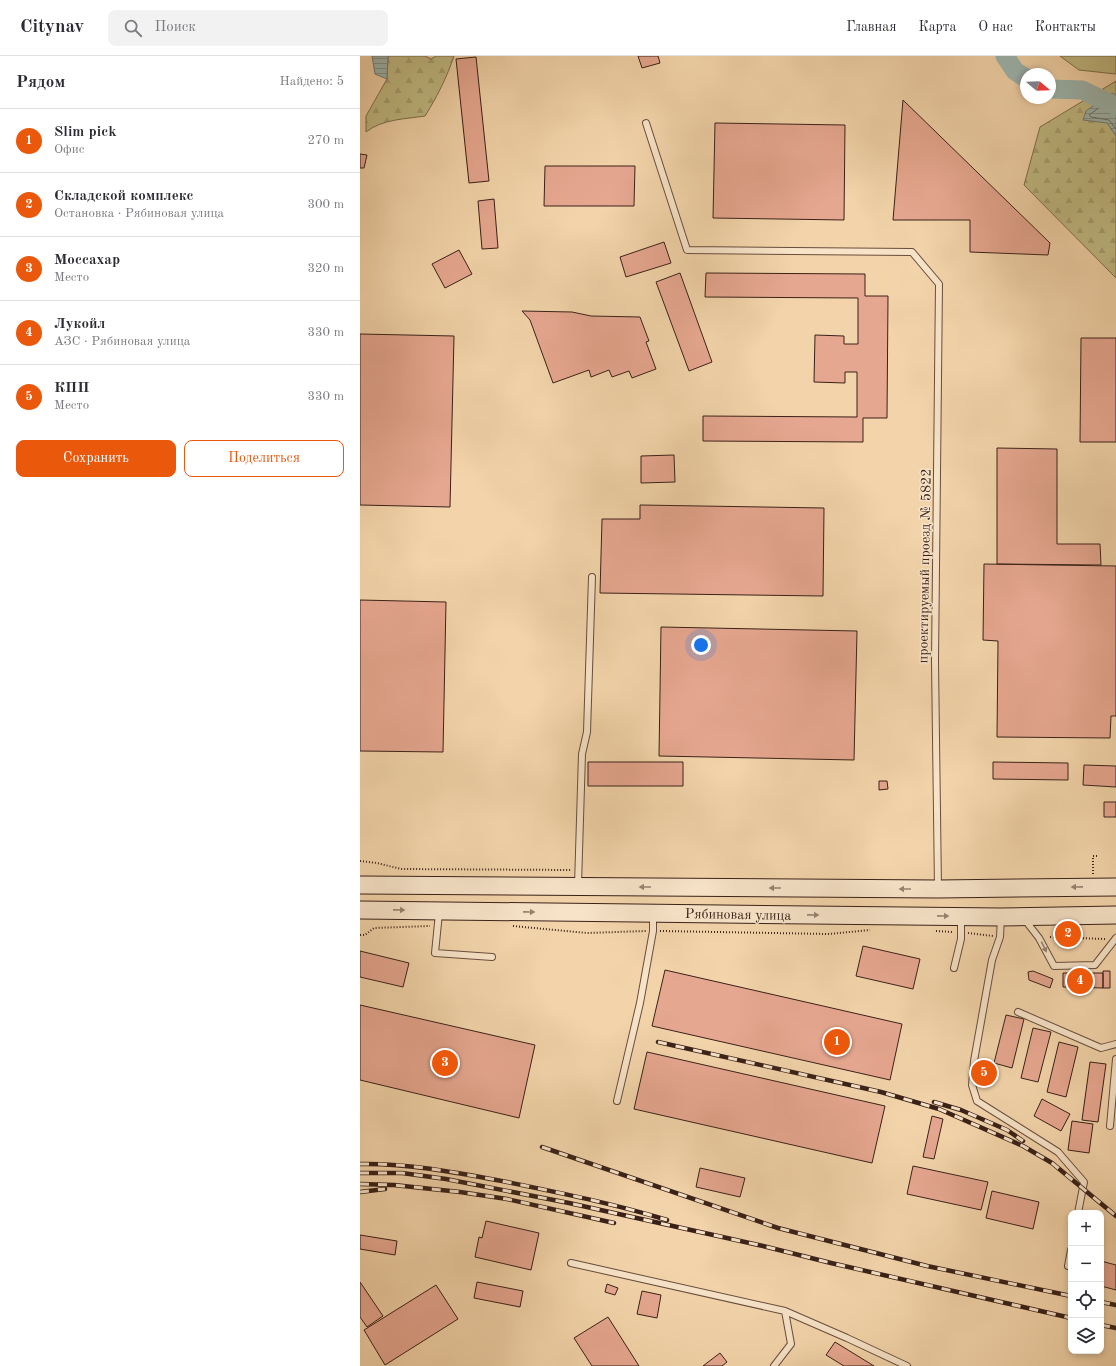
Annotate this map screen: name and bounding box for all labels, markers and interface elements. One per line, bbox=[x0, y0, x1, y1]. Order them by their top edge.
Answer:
search box bbox=[108, 10, 388, 46]
icon: search bbox=[122, 17, 144, 39]
text: Citynav bbox=[20, 18, 84, 37]
text: Поиск bbox=[154, 20, 196, 35]
text: Главная bbox=[846, 20, 896, 34]
text: Карта bbox=[918, 20, 956, 34]
text: О нас bbox=[978, 20, 1013, 34]
text: Контакты bbox=[1035, 20, 1096, 34]
north arrow bbox=[1020, 68, 1056, 104]
text: Рядом bbox=[16, 74, 65, 91]
text: Найдено: 5 bbox=[280, 75, 344, 88]
text: Slim pick bbox=[54, 125, 117, 140]
text: 1 bbox=[25, 134, 33, 147]
text: 270 m bbox=[307, 134, 344, 147]
text: Офис bbox=[54, 143, 84, 156]
text: Складской комплекс bbox=[54, 189, 194, 204]
text: 2 bbox=[25, 198, 33, 211]
text: 300 m bbox=[307, 198, 344, 211]
text: Остановка · Рябиновая улица bbox=[54, 207, 224, 220]
text: Моссахар bbox=[54, 253, 120, 268]
text: 3 bbox=[25, 262, 33, 275]
text: 320 m bbox=[307, 262, 344, 275]
text: Место bbox=[54, 271, 89, 284]
text: Лукойл bbox=[54, 317, 105, 332]
text: 4 bbox=[25, 326, 33, 339]
text: 330 m bbox=[307, 326, 344, 339]
text: АЗС · Рябиновая улица bbox=[54, 335, 190, 348]
text: КПП bbox=[54, 381, 89, 396]
text: 5 bbox=[25, 390, 33, 403]
text: 330 m bbox=[307, 390, 344, 403]
text: Место bbox=[54, 399, 89, 412]
button: Сохранить bbox=[16, 440, 176, 477]
button: Поделиться bbox=[184, 440, 344, 477]
street label: проектируемый проезд № 5822 bbox=[916, 468, 934, 664]
your location bbox=[691, 635, 711, 655]
one-way arrow bbox=[638, 884, 651, 890]
one-way arrow bbox=[1070, 884, 1083, 890]
one-way arrow bbox=[768, 885, 781, 891]
one-way arrow bbox=[898, 886, 911, 892]
one-way arrow bbox=[393, 907, 406, 913]
street label: Рябиновая улица bbox=[685, 907, 791, 923]
one-way arrow bbox=[523, 909, 536, 915]
one-way arrow bbox=[807, 912, 820, 918]
one-way arrow bbox=[937, 913, 950, 919]
pin: 2 bbox=[1055, 919, 1081, 949]
one-way arrow bbox=[1040, 941, 1047, 953]
pin: 4 bbox=[1067, 966, 1093, 996]
pin: 1 bbox=[824, 1027, 850, 1057]
pin: 3 bbox=[432, 1048, 458, 1078]
pin: 5 bbox=[971, 1058, 997, 1088]
map controls bbox=[1068, 1210, 1104, 1354]
button: + bbox=[1068, 1210, 1104, 1246]
button: − bbox=[1068, 1246, 1104, 1282]
button: locate bbox=[1068, 1282, 1104, 1318]
button: layers bbox=[1068, 1318, 1104, 1354]

